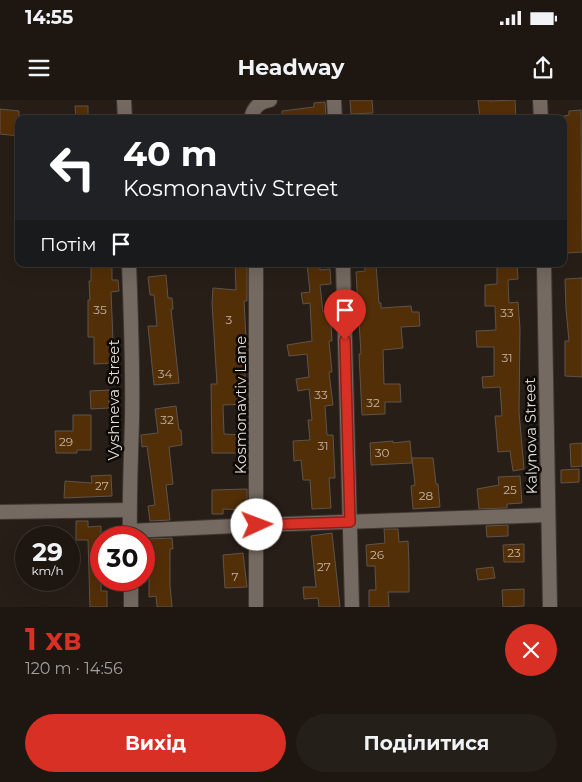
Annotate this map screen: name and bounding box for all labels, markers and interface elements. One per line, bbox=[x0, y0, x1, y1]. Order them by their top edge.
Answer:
text: 14:55 bbox=[25, 6, 73, 29]
icon: menu bbox=[25, 54, 53, 82]
text: Headway bbox=[238, 54, 344, 81]
icon: share bbox=[529, 54, 557, 82]
text: 40 m bbox=[123, 132, 218, 175]
icon: left bbox=[40, 135, 105, 200]
text: Kosmonavtiv Street bbox=[123, 175, 339, 202]
icon: arrive bbox=[107, 230, 135, 258]
text: Потім bbox=[40, 233, 97, 256]
pin bbox=[324, 289, 366, 340]
icon: arrive bbox=[331, 296, 359, 324]
house number: 35 bbox=[93, 302, 107, 317]
house number: 33 bbox=[500, 305, 514, 320]
house number: 3 bbox=[226, 312, 233, 327]
street label: Kosmonavtiv Lane bbox=[231, 336, 250, 474]
street label: Vyshneva Street bbox=[104, 340, 123, 461]
house number: 31 bbox=[501, 350, 513, 365]
house number: 34 bbox=[158, 366, 172, 381]
street label: Kalynova Street bbox=[520, 378, 541, 495]
house number: 33 bbox=[314, 387, 328, 402]
house number: 32 bbox=[366, 395, 380, 410]
house number: 32 bbox=[160, 412, 174, 427]
house number: 29 bbox=[59, 434, 73, 449]
house number: 31 bbox=[317, 438, 329, 453]
house number: 30 bbox=[375, 445, 389, 460]
house number: 27 bbox=[95, 478, 109, 493]
house number: 25 bbox=[503, 482, 517, 497]
house number: 28 bbox=[419, 488, 434, 503]
position arrow bbox=[230, 498, 282, 550]
speed limit sign: 30 bbox=[90, 526, 155, 591]
text: 29 bbox=[32, 537, 63, 567]
house number: 23 bbox=[507, 545, 521, 560]
house number: 26 bbox=[370, 547, 384, 562]
house number: 27 bbox=[317, 559, 331, 574]
text: km/h bbox=[31, 563, 64, 578]
house number: 7 bbox=[231, 569, 239, 584]
text: 1 хв bbox=[25, 621, 82, 658]
button: close bbox=[505, 624, 557, 676]
text: 120 m · 14:56 bbox=[25, 659, 123, 678]
button: Вихід bbox=[25, 714, 286, 772]
button: Поділитися bbox=[296, 714, 557, 772]

